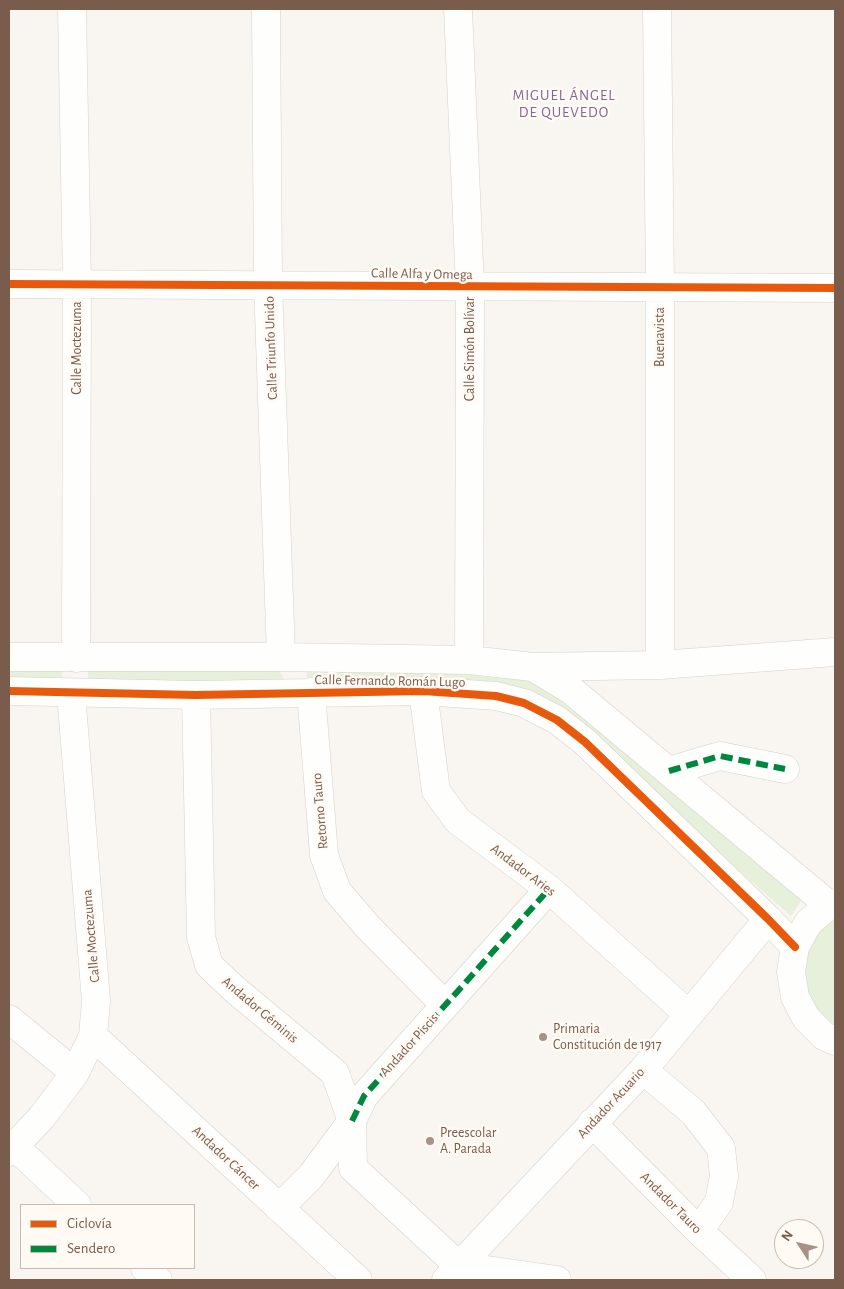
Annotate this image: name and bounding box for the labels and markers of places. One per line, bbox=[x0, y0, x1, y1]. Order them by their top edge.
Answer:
place label: Primaria Constitución de 1917 bbox=[553, 1021, 662, 1054]
marker: Primaria Constitución de 1917 bbox=[537, 1031, 549, 1043]
place label: Preescolar A. Parada bbox=[440, 1125, 496, 1158]
marker: Preescolar A. Parada bbox=[424, 1135, 436, 1147]

